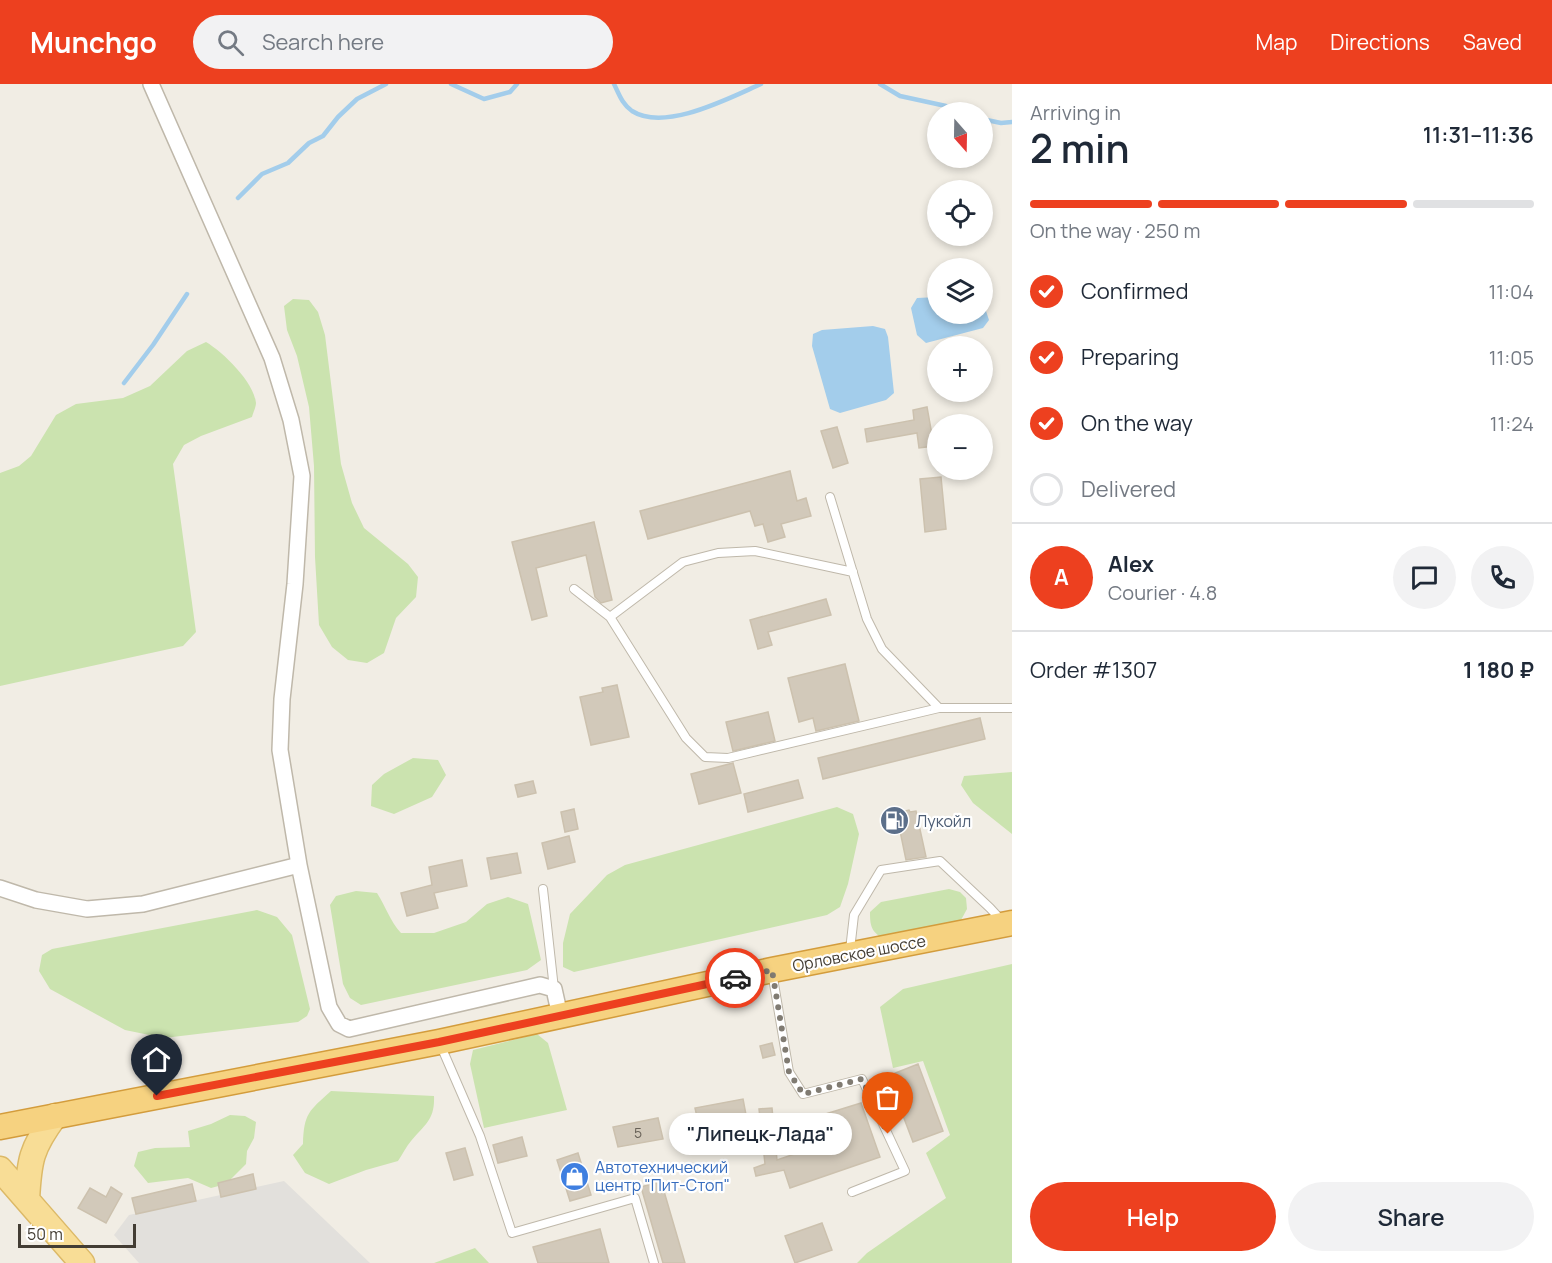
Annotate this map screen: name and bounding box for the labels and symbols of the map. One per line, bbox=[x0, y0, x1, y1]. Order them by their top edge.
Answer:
north arrow bbox=[927, 102, 993, 168]
fuel station icon: Лукойл bbox=[879, 805, 911, 837]
place label: Лукойл bbox=[916, 810, 971, 832]
street label: Орловское шоссе bbox=[790, 929, 928, 977]
courier bbox=[705, 948, 765, 1008]
pin bbox=[131, 1034, 182, 1096]
pin bbox=[862, 1072, 913, 1134]
callout: "Липецк-Лада" bbox=[669, 1113, 852, 1155]
house number: 5 bbox=[634, 1123, 642, 1142]
place label: Автотехнический центр "Пит-Стоп" bbox=[595, 1156, 730, 1196]
shop icon: Автотехнический центр "Пит-Стоп" bbox=[558, 1160, 590, 1192]
scale bar bbox=[18, 1221, 136, 1248]

